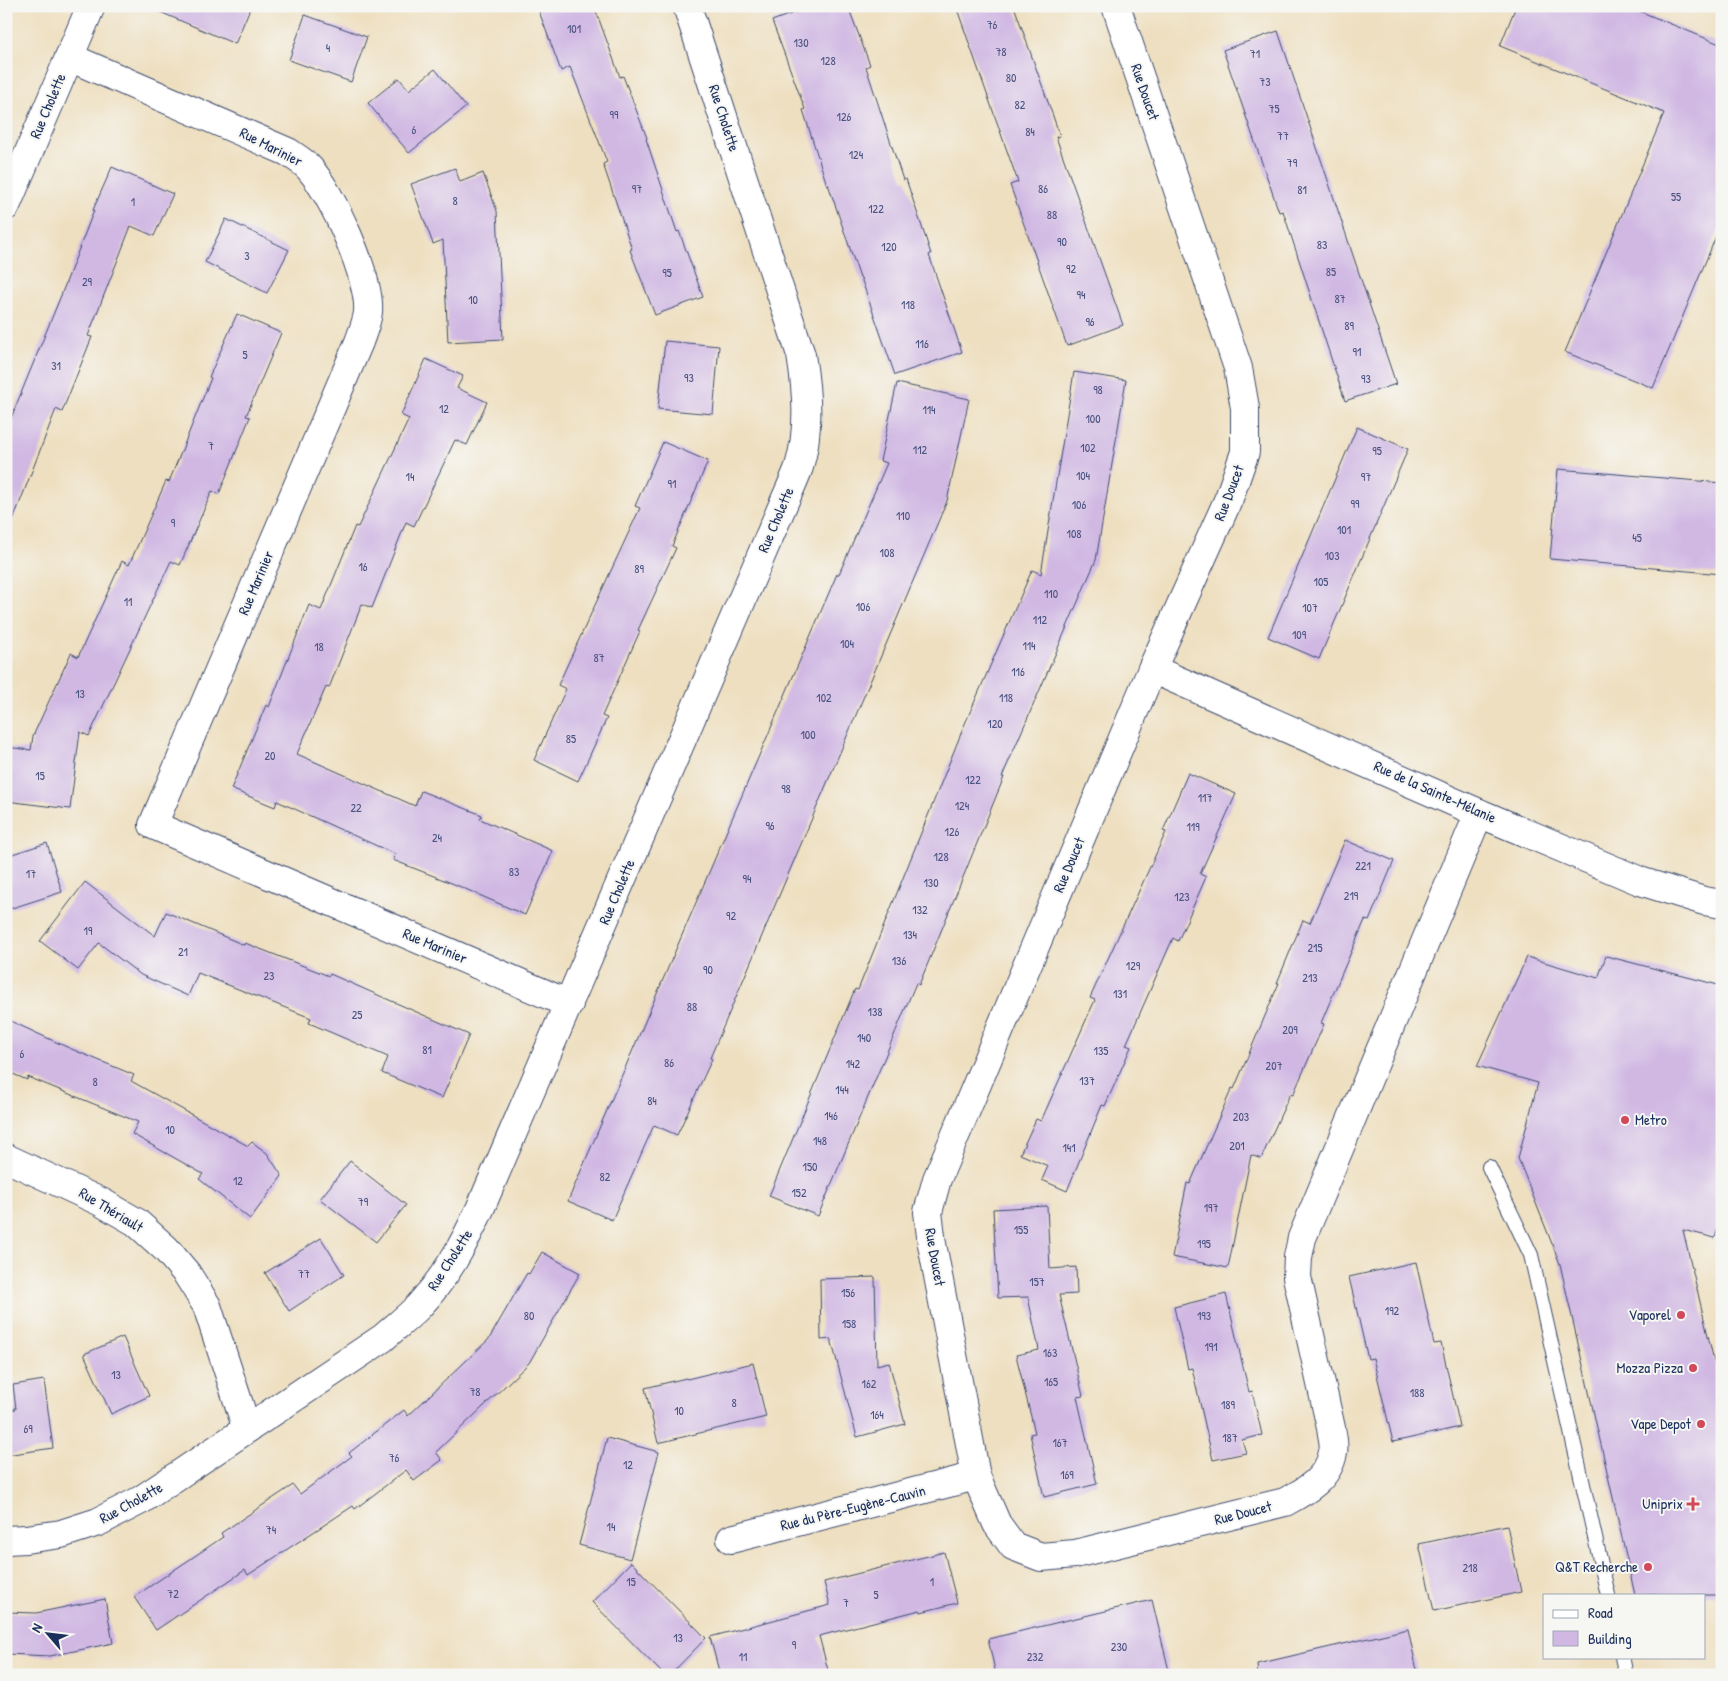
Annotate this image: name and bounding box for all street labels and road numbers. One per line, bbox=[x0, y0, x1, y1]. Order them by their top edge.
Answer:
street label: Rue Doucet bbox=[1126, 61, 1165, 124]
street label: Rue Cholette bbox=[24, 70, 71, 142]
street label: Rue Cholette bbox=[704, 82, 745, 154]
street label: Rue Marinier bbox=[236, 122, 307, 171]
street label: Rue Doucet bbox=[1208, 461, 1249, 524]
street label: Rue Cholette bbox=[752, 484, 799, 556]
street label: Rue Marinier bbox=[233, 547, 279, 618]
street label: Rue de la Sainte-Mélanie bbox=[1371, 755, 1500, 828]
street label: Rue Doucet bbox=[1047, 833, 1090, 896]
street label: Rue Cholette bbox=[593, 856, 640, 928]
street label: Rue Marinier bbox=[400, 923, 471, 969]
street label: Rue Thériault bbox=[75, 1182, 148, 1237]
street label: Rue Cholette bbox=[422, 1225, 477, 1294]
street label: Rue Doucet bbox=[920, 1226, 951, 1288]
street label: Rue Cholette bbox=[95, 1477, 166, 1528]
street label: Rue du Père-Eugène-Cauvin bbox=[778, 1479, 928, 1536]
street label: Rue Doucet bbox=[1212, 1495, 1275, 1530]

